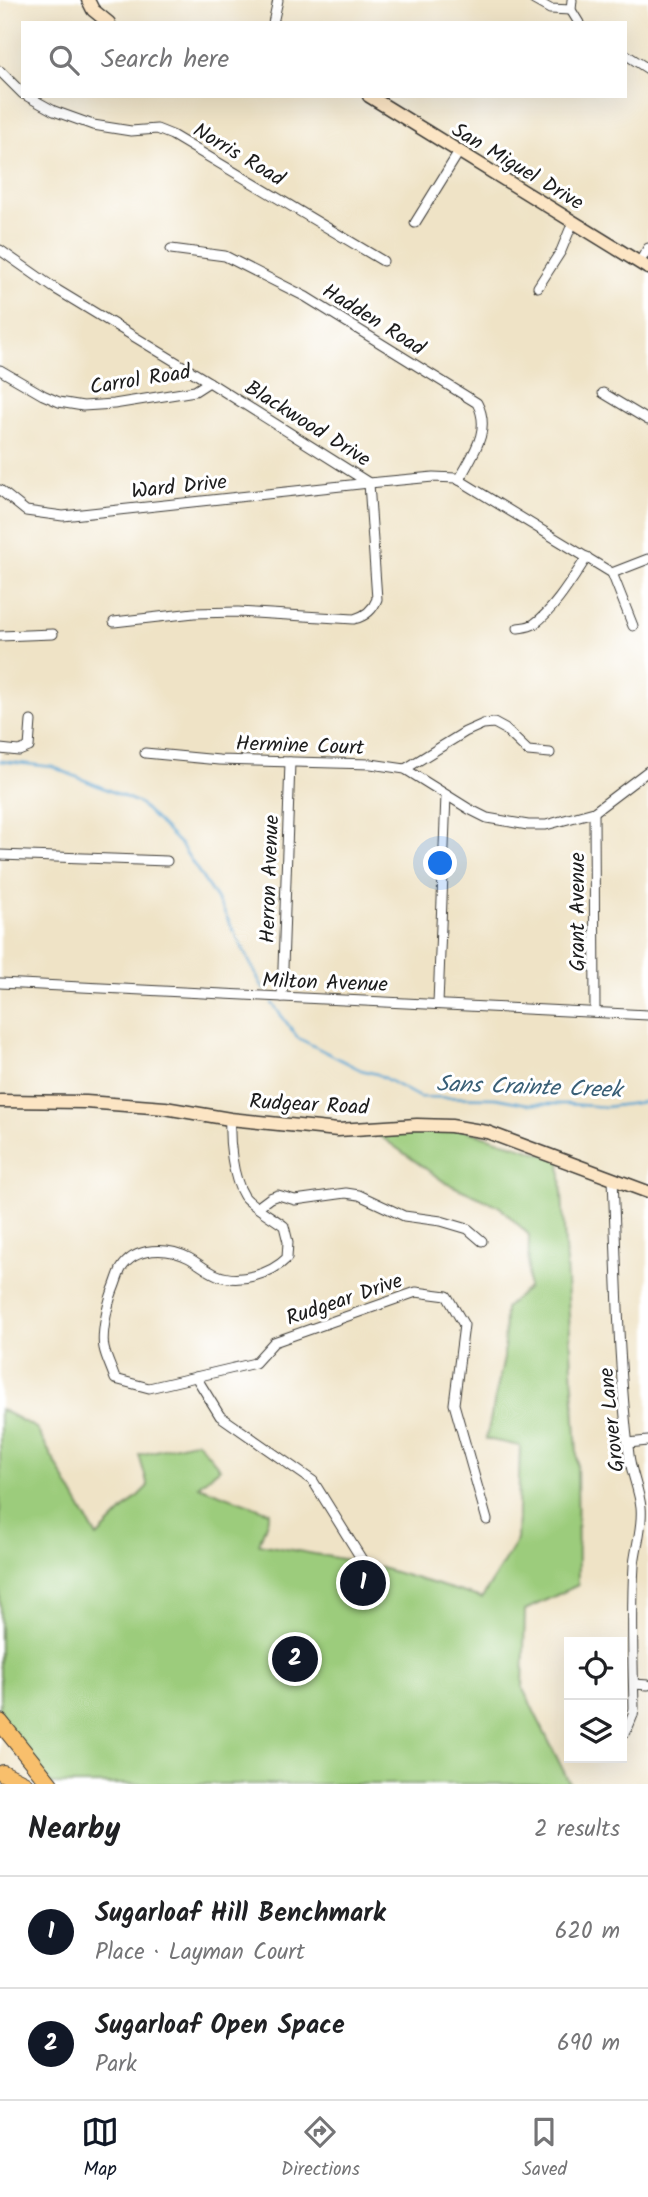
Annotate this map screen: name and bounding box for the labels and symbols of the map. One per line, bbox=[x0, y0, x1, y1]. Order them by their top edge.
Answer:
street label: Norris Road bbox=[186, 115, 291, 196]
street label: San Miguel Drive bbox=[445, 115, 590, 220]
street label: Hadden Road bbox=[315, 276, 432, 365]
street label: Carrol Road bbox=[88, 356, 193, 405]
street label: Blackwood Drive bbox=[238, 372, 377, 477]
street label: Ward Drive bbox=[130, 466, 229, 509]
street label: Hermine Court bbox=[235, 728, 366, 765]
street label: Herron Avenue bbox=[252, 814, 289, 944]
your location bbox=[423, 846, 457, 880]
street label: Grant Avenue bbox=[562, 852, 595, 972]
street label: Milton Avenue bbox=[262, 965, 389, 1002]
water label: Sans Crainte Creek bbox=[436, 1067, 625, 1109]
street label: Rudgear Road bbox=[248, 1086, 370, 1125]
street label: Rudgear Drive bbox=[282, 1265, 408, 1336]
street label: Grover Lane bbox=[591, 1365, 634, 1474]
pin: 1 bbox=[340, 1557, 386, 1609]
pin: 2 bbox=[272, 1633, 318, 1685]

